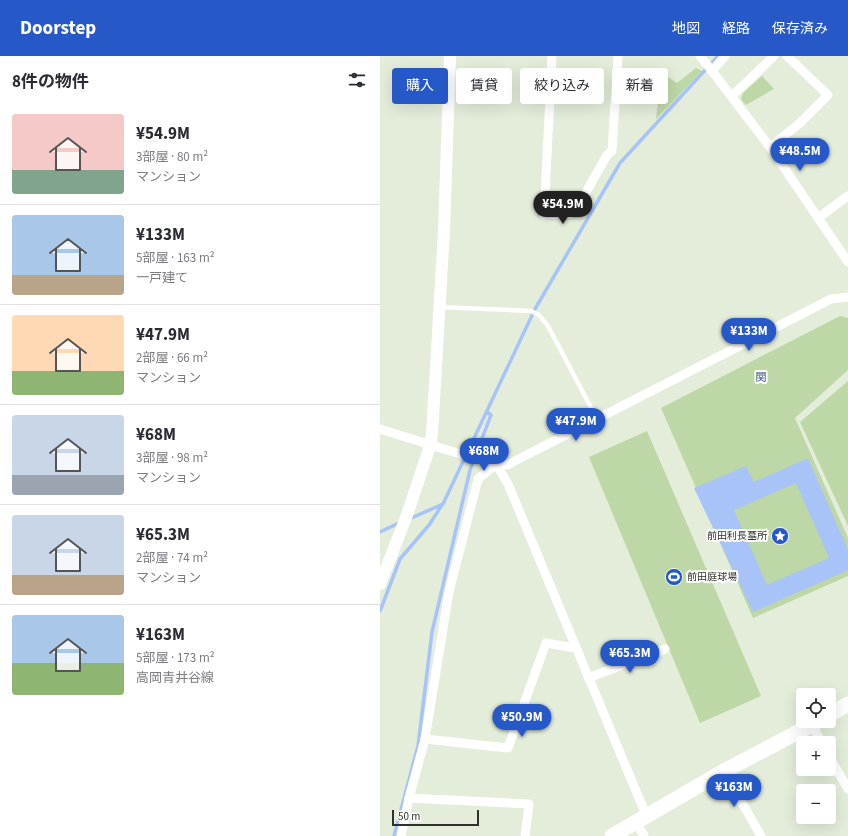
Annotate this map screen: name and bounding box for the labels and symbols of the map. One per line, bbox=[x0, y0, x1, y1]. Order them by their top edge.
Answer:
pin: ¥48.5M bbox=[767, 138, 833, 172]
pin: ¥54.9M bbox=[530, 191, 596, 225]
pin: ¥133M bbox=[721, 318, 777, 352]
district label: 関 bbox=[756, 370, 767, 385]
pin: ¥47.9M bbox=[543, 408, 609, 442]
pin: ¥68M bbox=[460, 438, 508, 472]
place icon: 前田利長墓所 bbox=[770, 526, 790, 546]
place label: 前田利長墓所 bbox=[707, 529, 767, 543]
sports icon: 前田庭球場 bbox=[664, 567, 684, 587]
place label: 前田庭球場 bbox=[687, 570, 737, 584]
pin: ¥65.3M bbox=[597, 640, 663, 674]
pin: ¥50.9M bbox=[489, 704, 555, 738]
pin: ¥163M bbox=[706, 774, 762, 808]
scale bar bbox=[392, 808, 479, 827]

